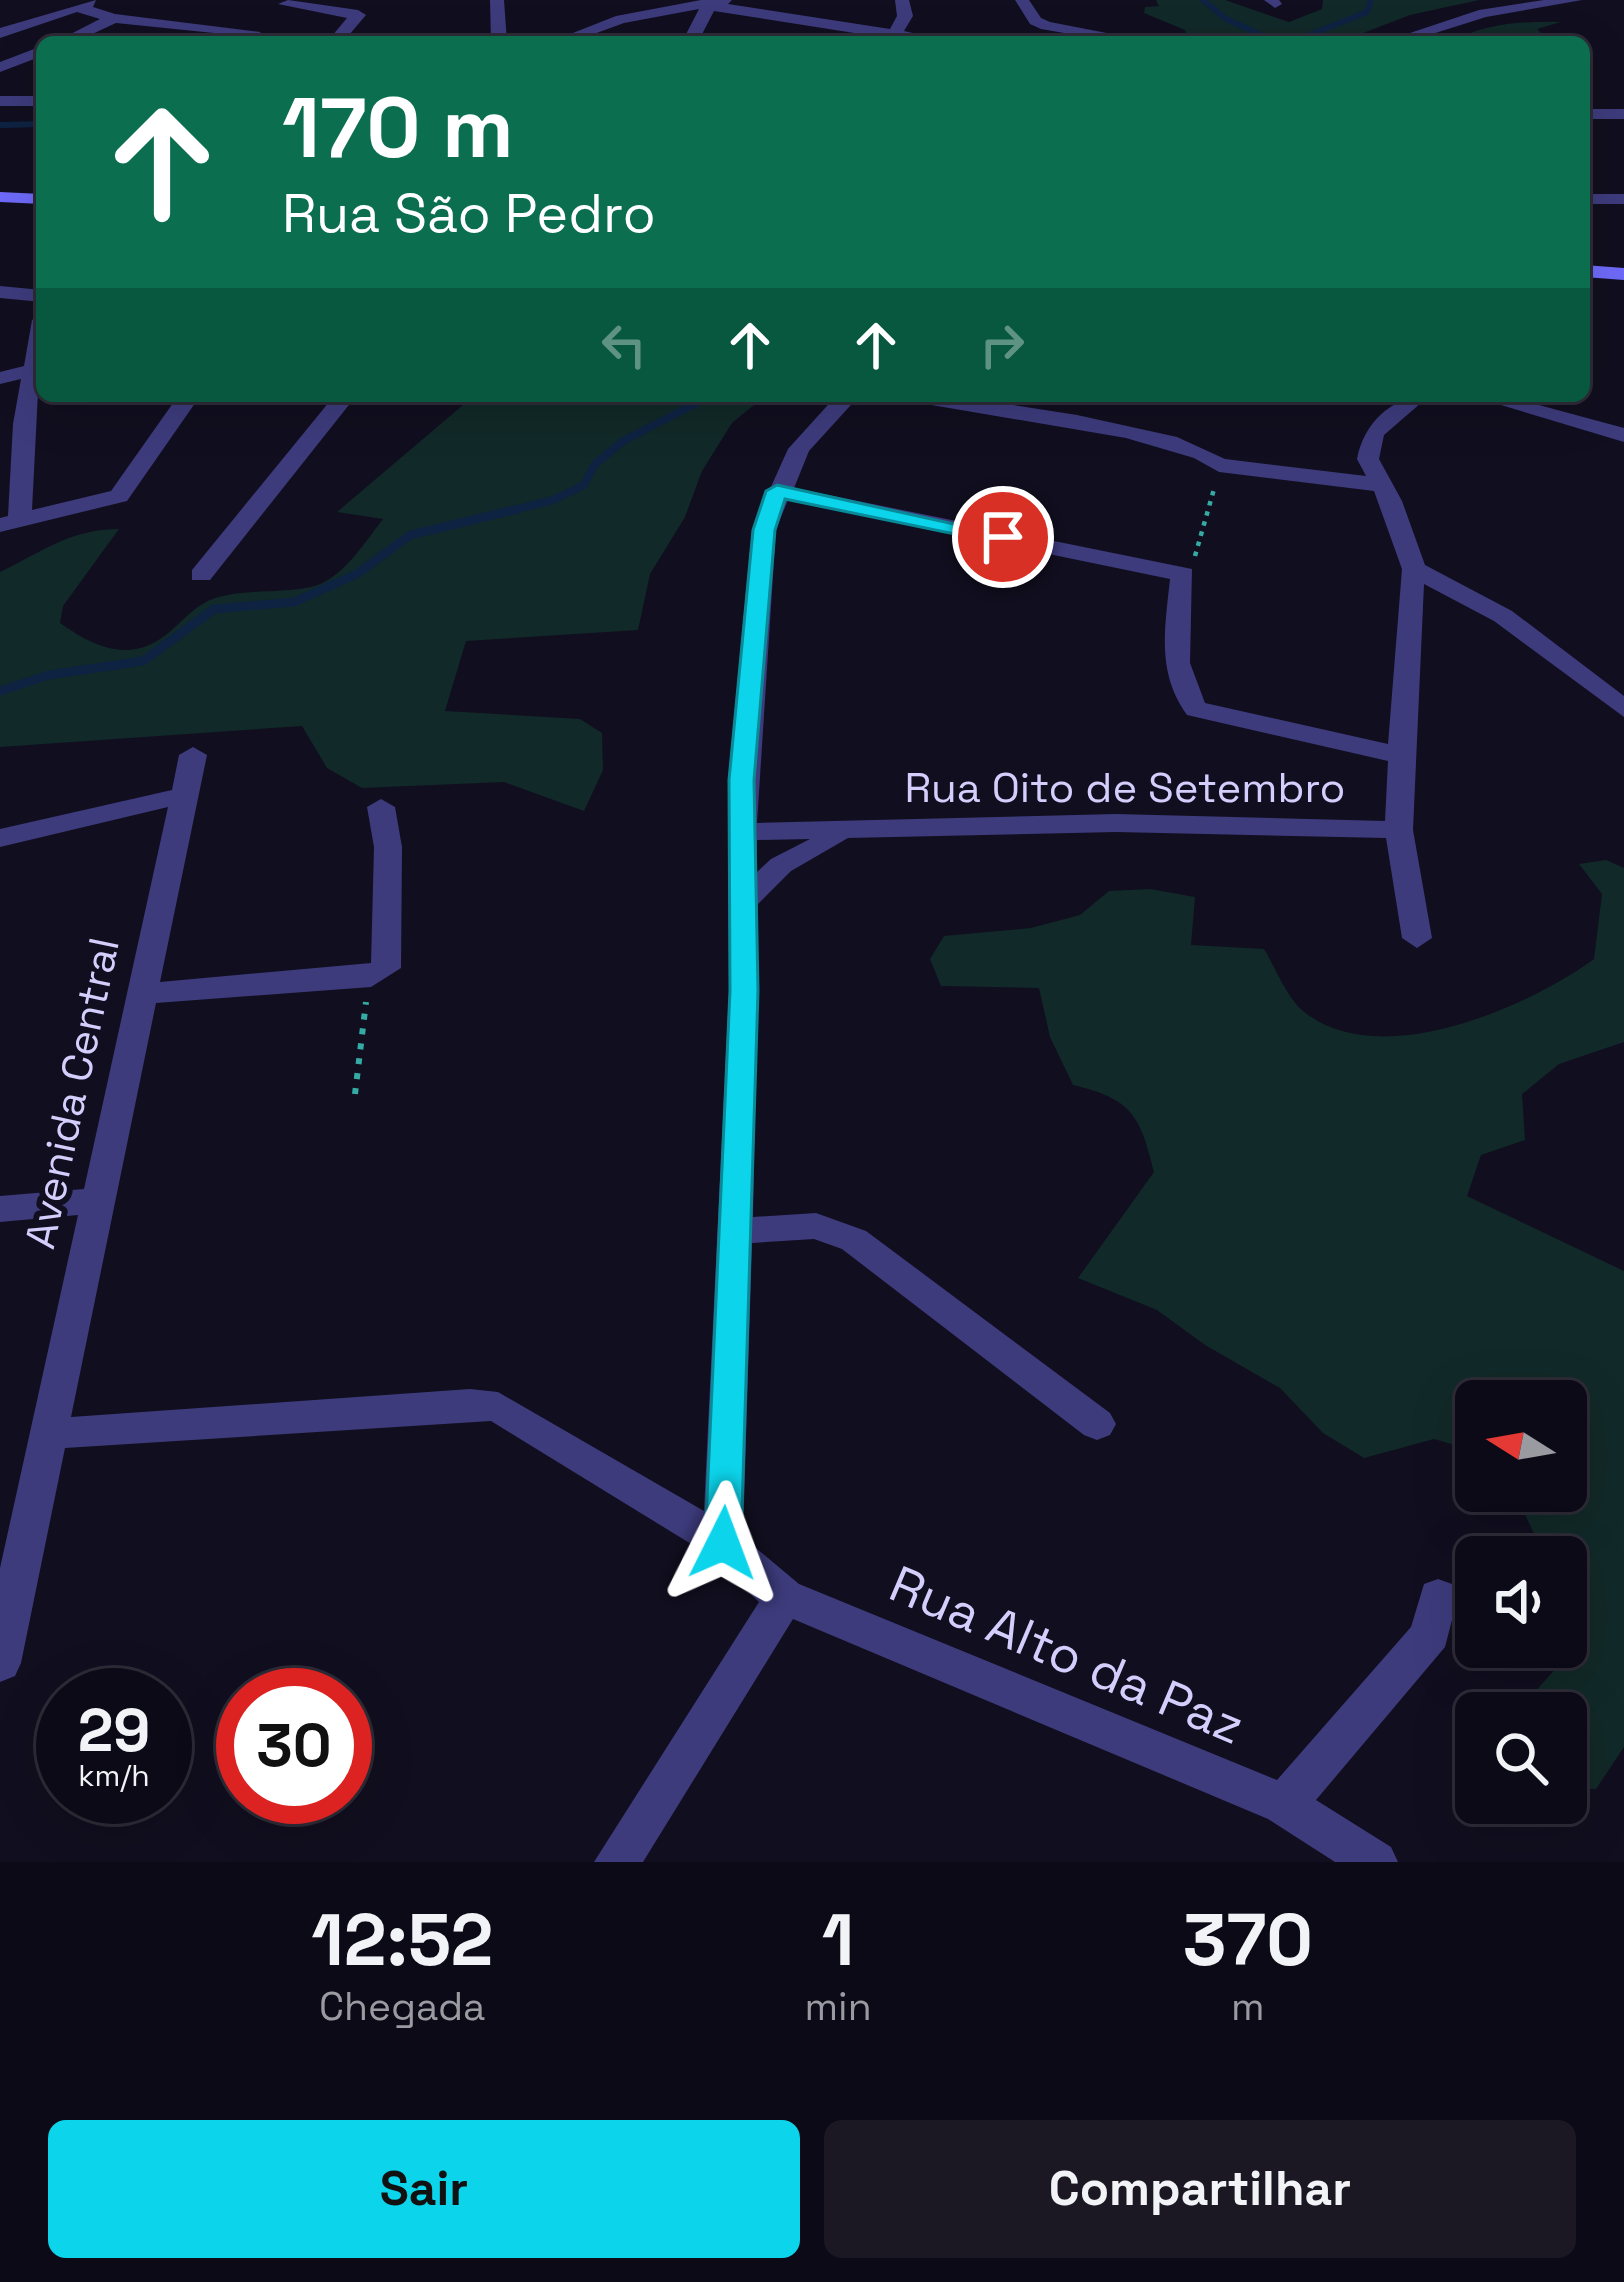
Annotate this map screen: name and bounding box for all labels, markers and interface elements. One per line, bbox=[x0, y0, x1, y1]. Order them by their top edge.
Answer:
text: 170 m bbox=[282, 74, 514, 182]
icon: ahead bbox=[84, 84, 240, 240]
text: Rua São Pedro bbox=[282, 179, 656, 248]
icon: left bbox=[591, 312, 657, 378]
icon: ahead bbox=[717, 312, 783, 378]
icon: ahead bbox=[843, 312, 909, 378]
icon: right bbox=[969, 312, 1035, 378]
pin bbox=[952, 486, 1054, 588]
icon: arrive bbox=[970, 504, 1036, 570]
street label: Rua Oito de Setembro bbox=[905, 761, 1345, 814]
street label: Avenida Central bbox=[13, 933, 131, 1253]
north arrow bbox=[1455, 1380, 1587, 1512]
map controls bbox=[1455, 1380, 1587, 1824]
position arrow bbox=[660, 1480, 786, 1606]
button: sound bbox=[1455, 1536, 1587, 1668]
street label: Rua Alto da Paz bbox=[880, 1551, 1254, 1759]
speed limit sign: 30 bbox=[216, 1668, 372, 1824]
text: 29 bbox=[78, 1692, 150, 1769]
button: search bbox=[1455, 1692, 1587, 1824]
text: km/h bbox=[78, 1756, 150, 1795]
text: 12:52 bbox=[311, 1894, 493, 1986]
text: 1 bbox=[822, 1894, 854, 1986]
text: 370 bbox=[1183, 1894, 1313, 1986]
text: Chegada bbox=[319, 1982, 486, 2031]
text: min bbox=[805, 1982, 872, 2031]
text: m bbox=[1231, 1982, 1265, 2031]
button: Sair bbox=[48, 2120, 800, 2258]
button: Compartilhar bbox=[824, 2120, 1576, 2258]

